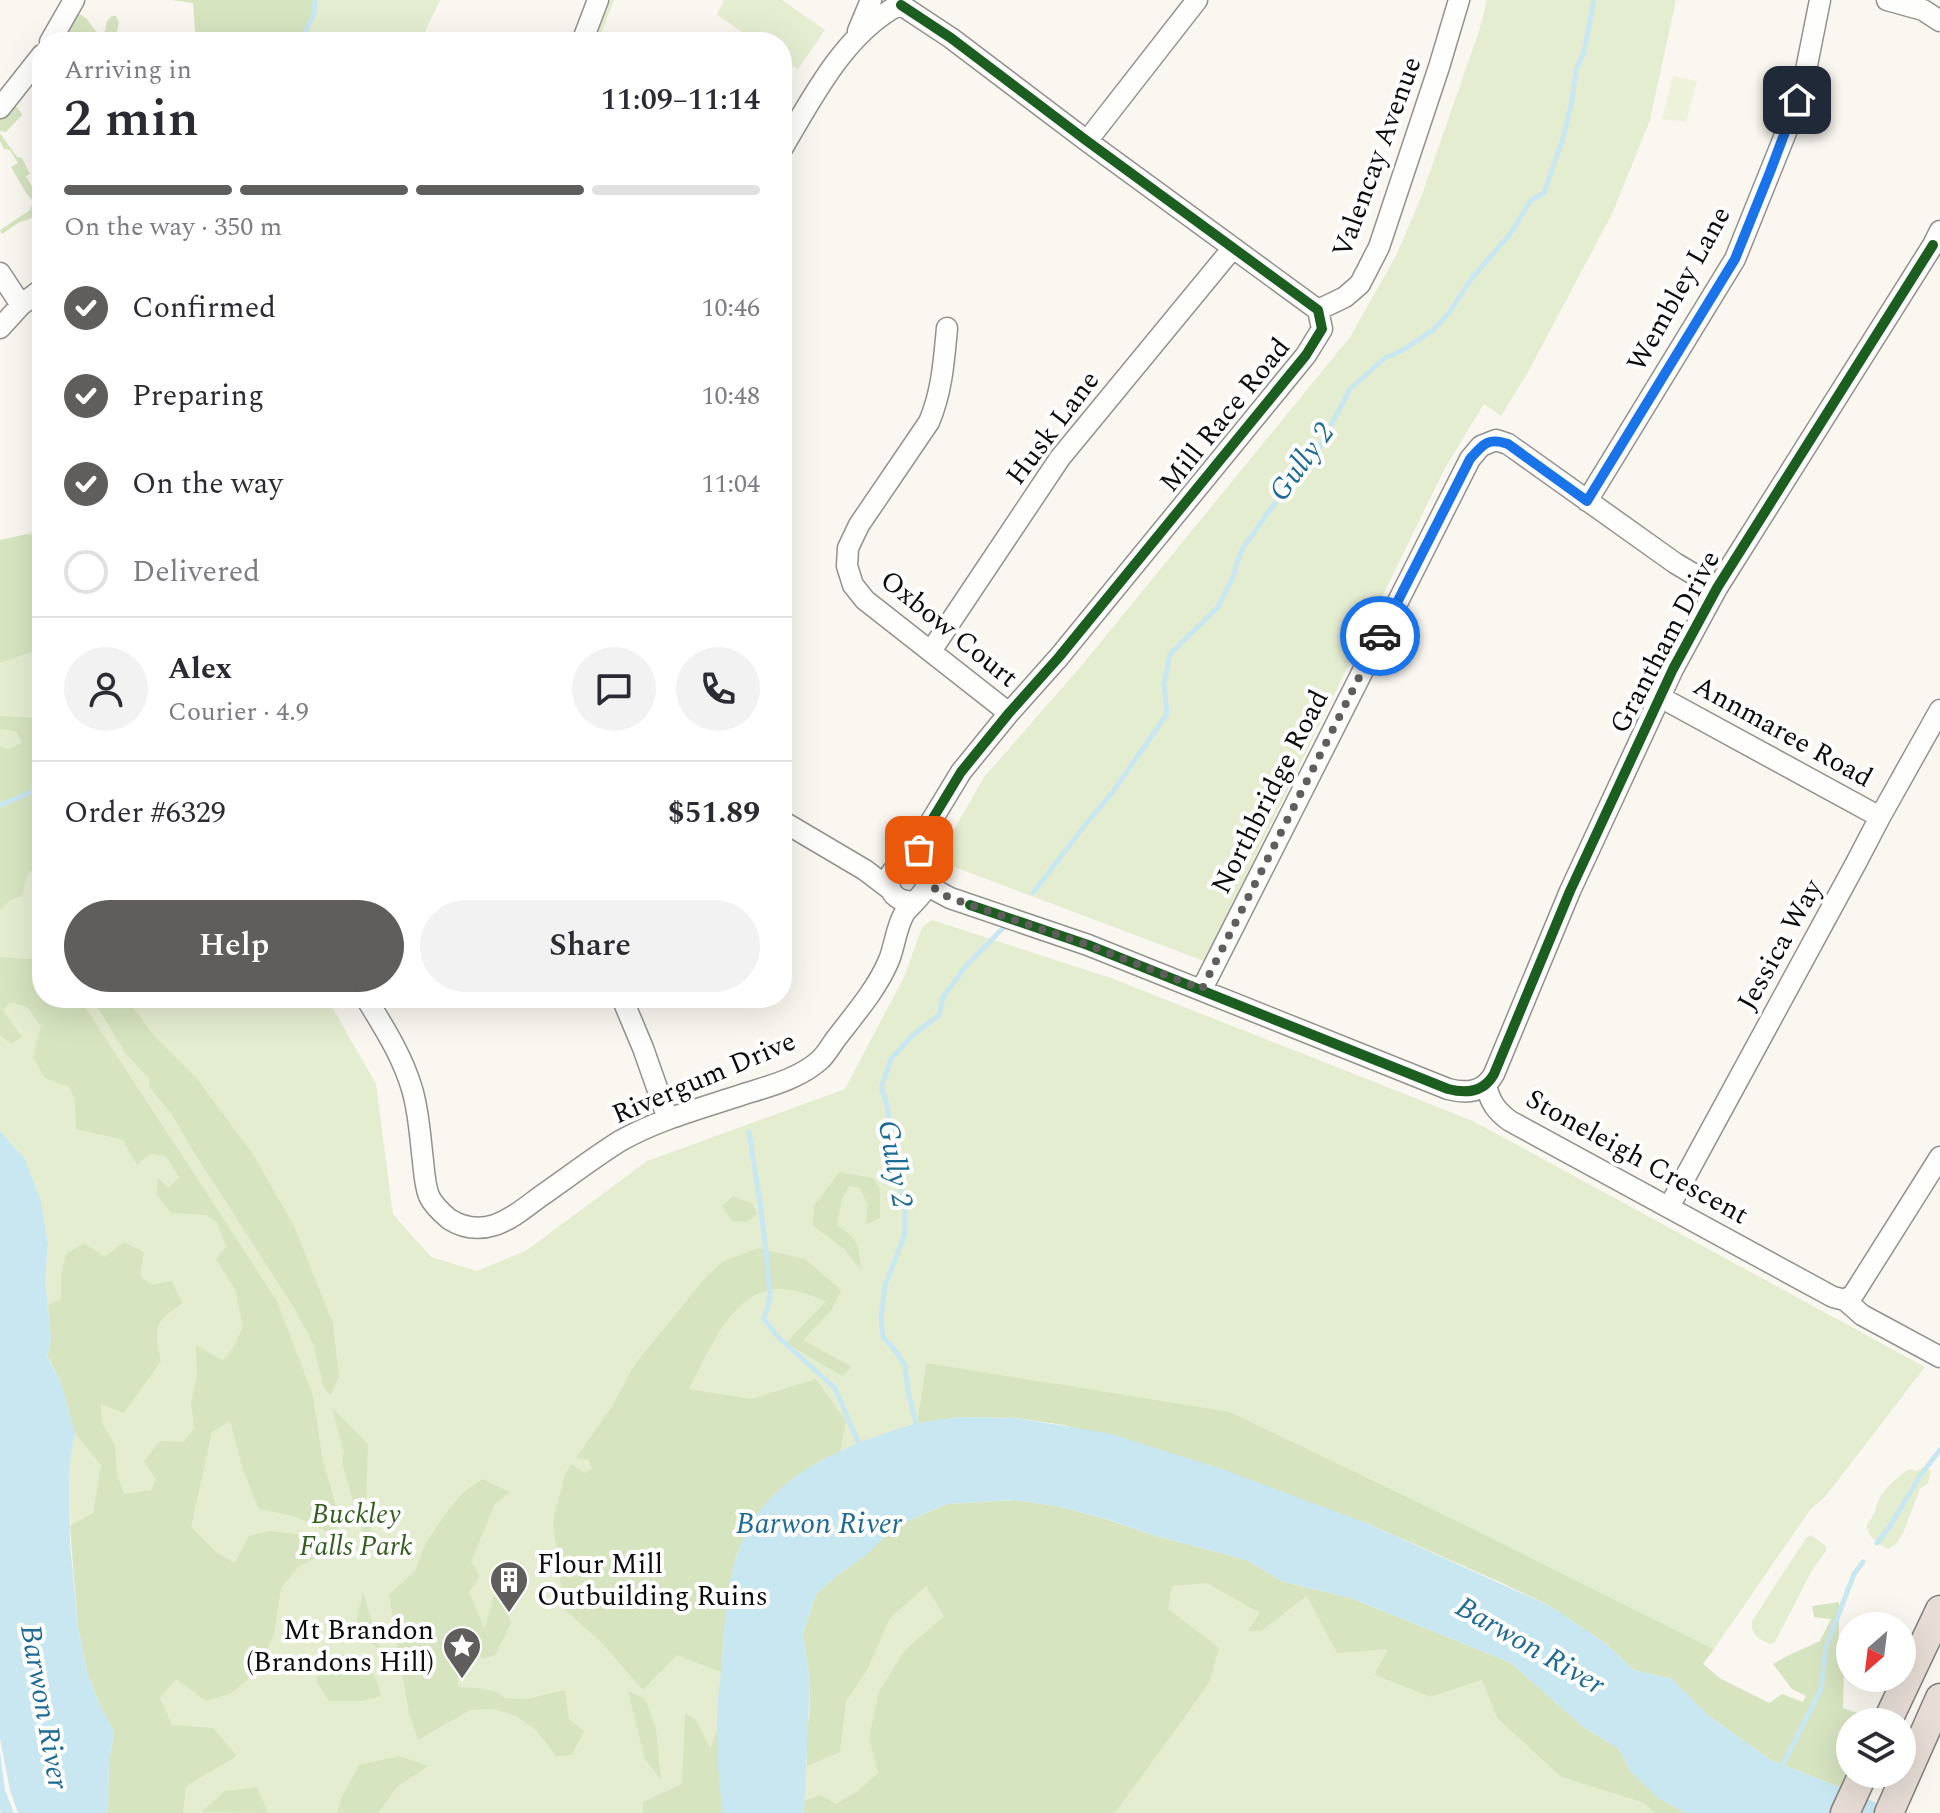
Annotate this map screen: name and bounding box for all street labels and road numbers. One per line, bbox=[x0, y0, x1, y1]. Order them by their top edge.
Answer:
street label: Valencay Avenue bbox=[1321, 51, 1433, 263]
street label: Wembley Lane bbox=[1616, 198, 1742, 380]
street label: Mill Race Road bbox=[1149, 328, 1301, 502]
street label: Husk Lane bbox=[995, 361, 1111, 495]
street label: Grantham Drive bbox=[1599, 543, 1731, 741]
street label: Oxbow Court bbox=[870, 560, 1028, 698]
street label: Annmaree Road bbox=[1685, 665, 1881, 799]
street label: Northbridge Road bbox=[1200, 682, 1340, 902]
street label: Jessica Way bbox=[1726, 870, 1835, 1019]
street label: Rivergum Drive bbox=[605, 1020, 803, 1136]
street label: Stoneleigh Crescent bbox=[1518, 1078, 1756, 1236]

